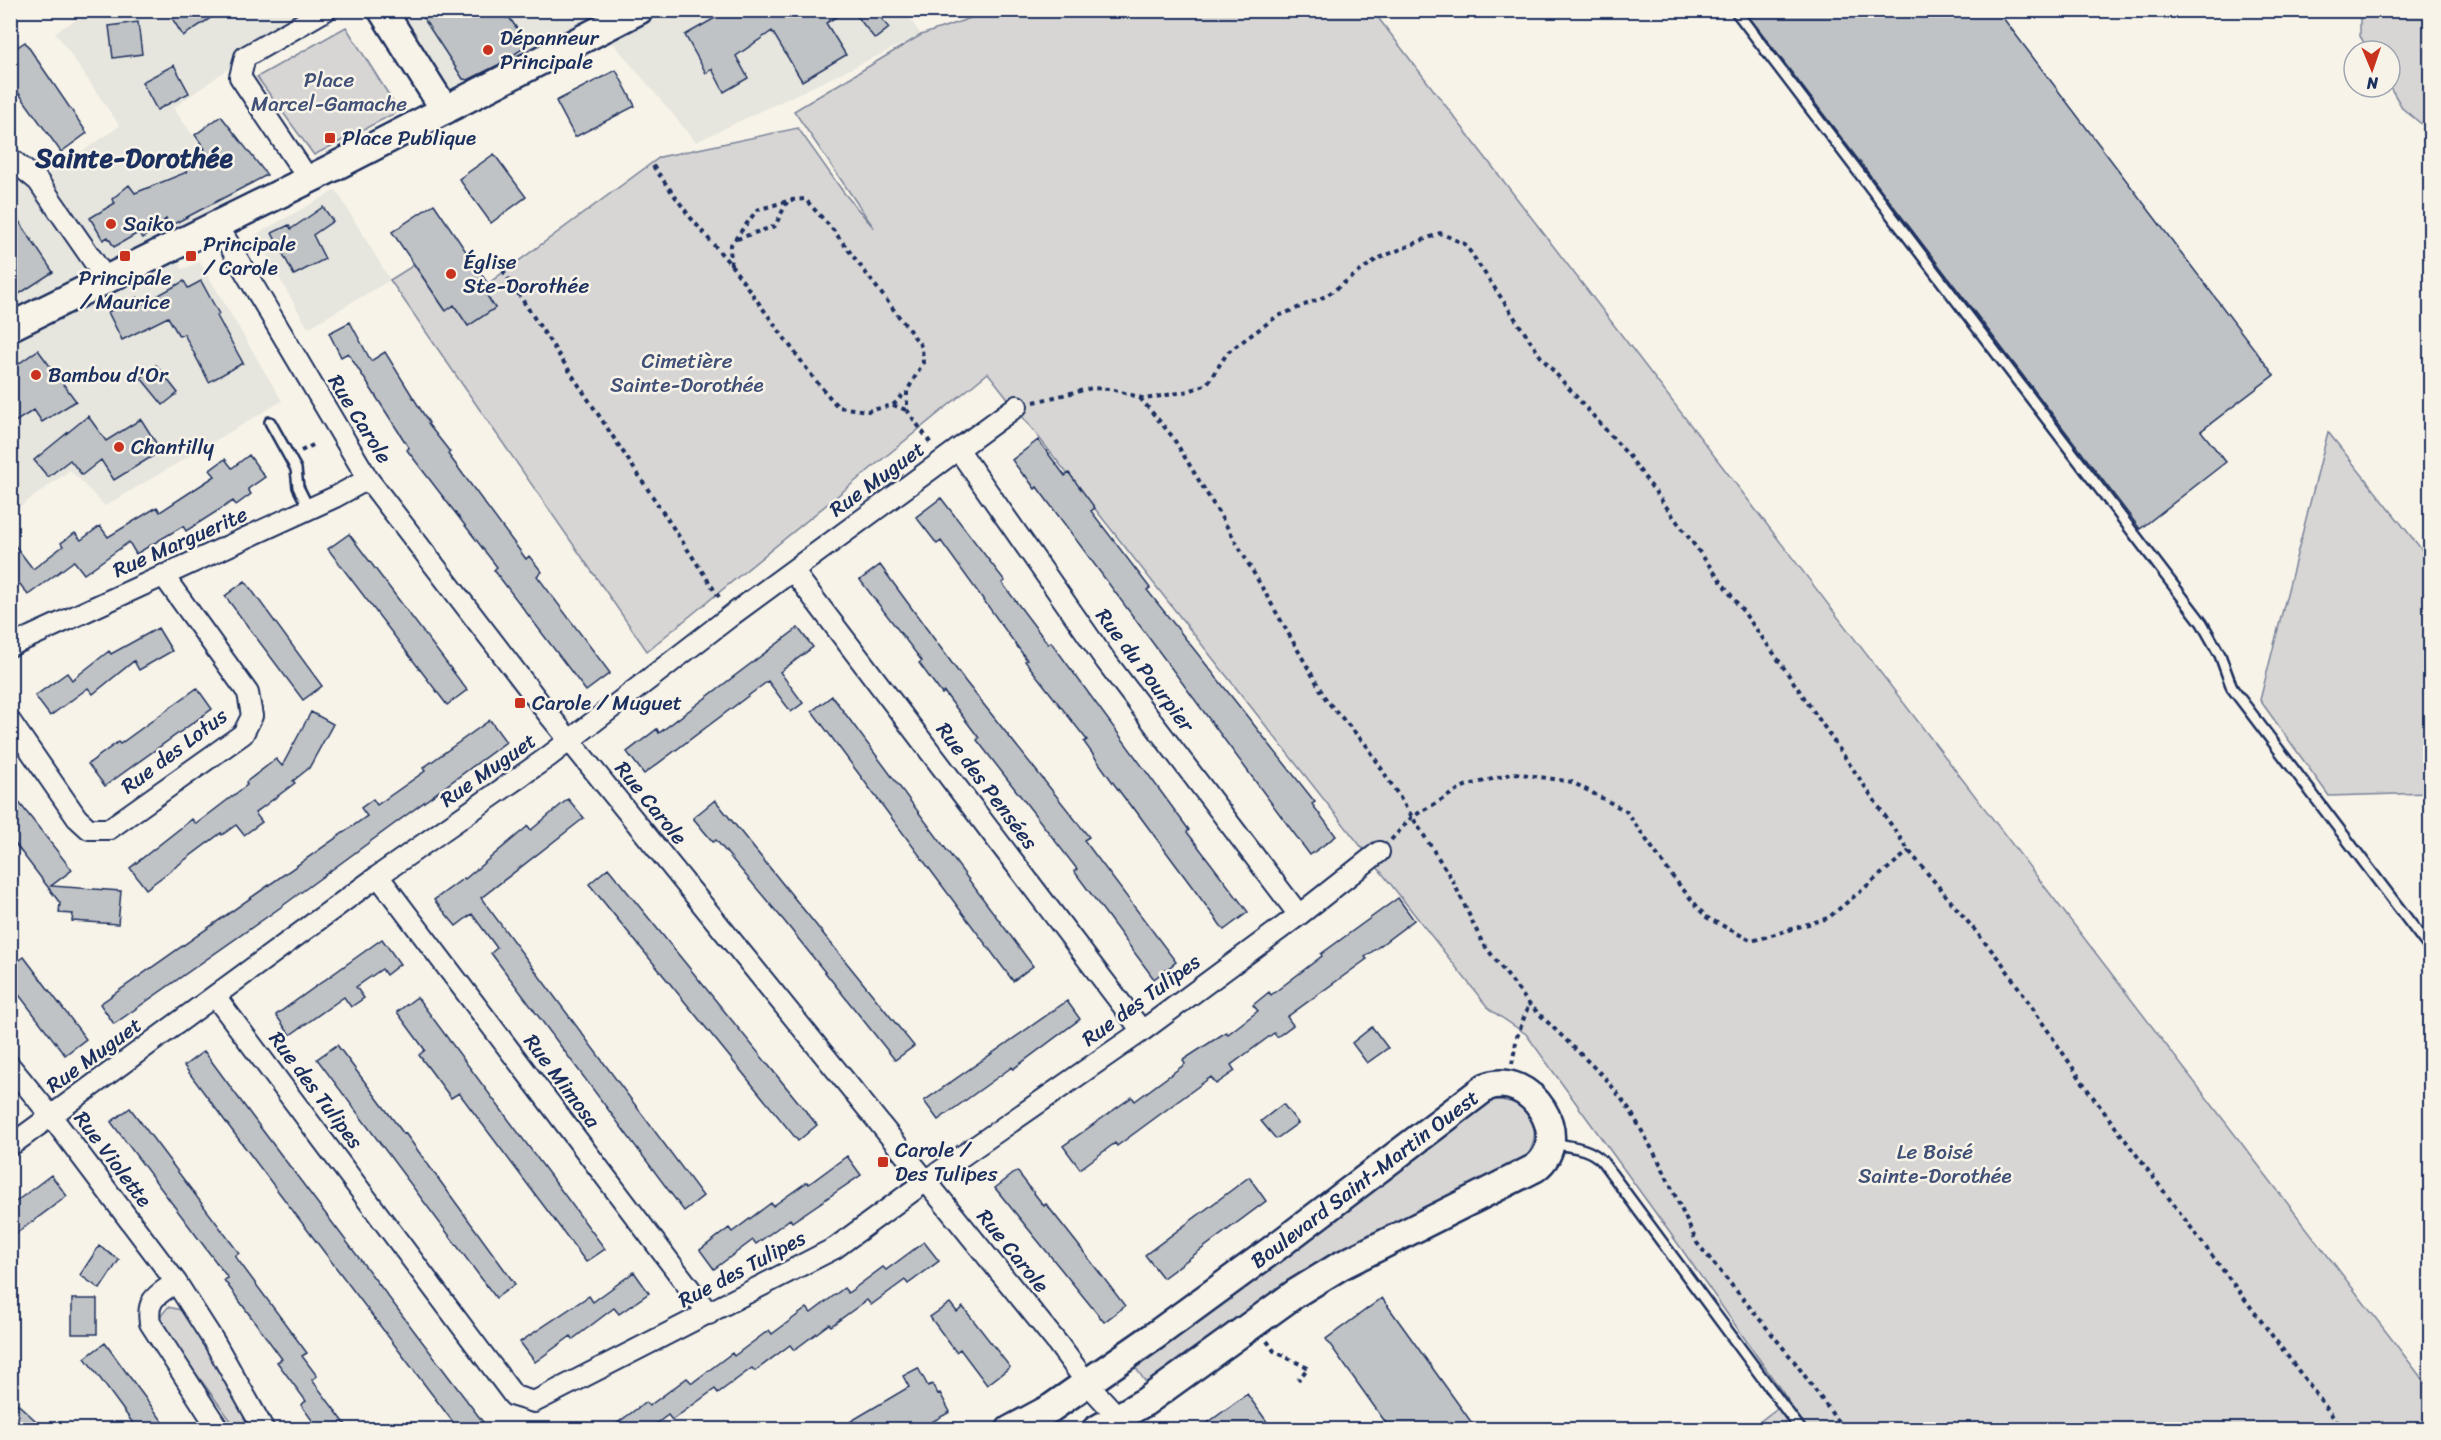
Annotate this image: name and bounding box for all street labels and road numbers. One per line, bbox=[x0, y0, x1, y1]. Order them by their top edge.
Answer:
street label: Rue Carole bbox=[317, 367, 403, 472]
street label: Rue Muguet bbox=[821, 431, 933, 527]
street label: Rue Marguerite bbox=[106, 495, 254, 589]
street label: Rue du Pourpier bbox=[1085, 600, 1205, 741]
street label: Rue des Lotus bbox=[112, 698, 236, 804]
street label: Rue des Pensées bbox=[926, 714, 1048, 859]
street label: Rue Muguet bbox=[432, 723, 544, 817]
street label: Rue Carole bbox=[605, 752, 697, 854]
street label: Rue des Tulipes bbox=[1073, 943, 1209, 1057]
street label: Rue Muguet bbox=[38, 1007, 150, 1103]
street label: Rue des Tulipes bbox=[259, 1023, 374, 1158]
street label: Rue Mimosa bbox=[513, 1025, 611, 1137]
street label: Boulevard Saint-Martin Ouest bbox=[1242, 1079, 1488, 1279]
street label: Rue Violette bbox=[64, 1102, 162, 1216]
street label: Rue Carole bbox=[967, 1200, 1059, 1302]
street label: Rue des Tulipes bbox=[671, 1219, 813, 1319]

